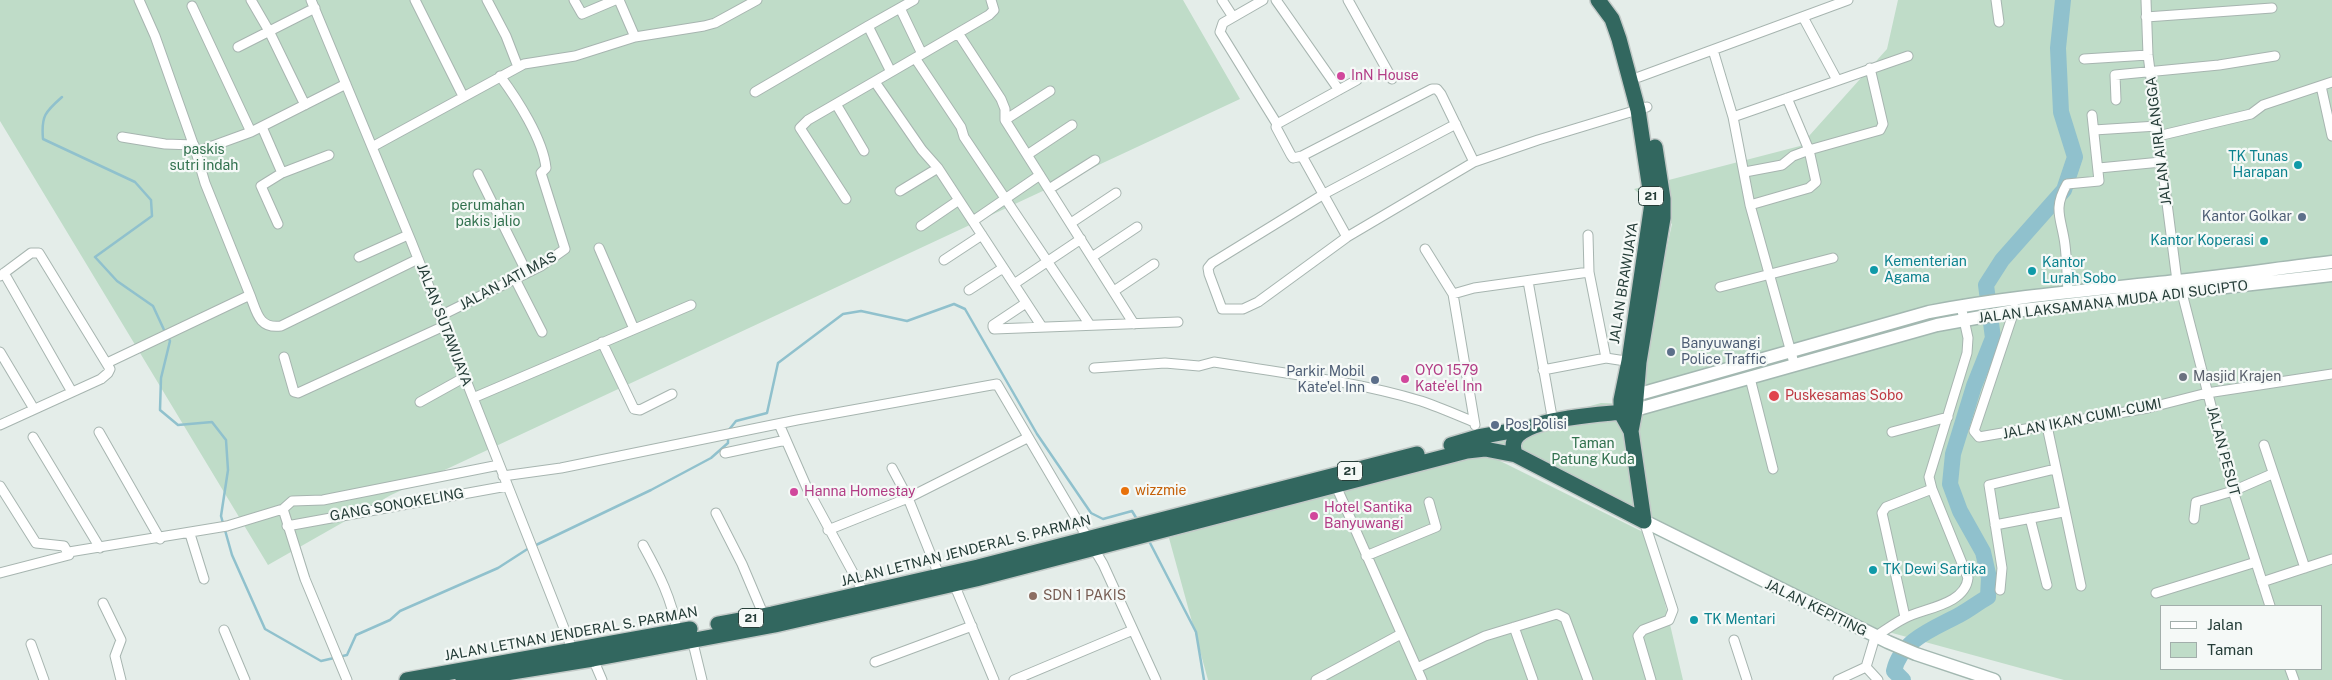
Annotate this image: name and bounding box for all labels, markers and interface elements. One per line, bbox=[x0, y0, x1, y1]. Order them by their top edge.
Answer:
place label: InN House bbox=[1351, 68, 1419, 84]
marker: InN House bbox=[1335, 70, 1347, 82]
street label: JALAN AIRLANGGA bbox=[2143, 76, 2175, 206]
park label: paskis sutri indah bbox=[170, 142, 238, 174]
place label: TK Tunas Harapan bbox=[2228, 149, 2288, 182]
marker: TK Tunas Harapan bbox=[2292, 159, 2304, 171]
road number: 21 bbox=[1638, 187, 1664, 206]
park label: perumahan pakis jalio bbox=[451, 198, 525, 230]
place label: Kantor Golkar bbox=[2202, 209, 2292, 225]
marker: Kantor Golkar bbox=[2296, 211, 2308, 223]
street label: JALAN BRAWIJAYA bbox=[1606, 221, 1642, 345]
place label: Kantor Koperasi bbox=[2150, 233, 2254, 249]
marker: Kantor Koperasi bbox=[2258, 235, 2270, 247]
street label: JALAN JATI MAS bbox=[456, 248, 560, 314]
place label: Kementerian Agama bbox=[1884, 254, 1967, 286]
place label: Kantor Lurah Sobo bbox=[2042, 255, 2116, 288]
street label: JALAN SUTAWIJAYA bbox=[413, 261, 475, 389]
marker: Kementerian Agama bbox=[1868, 264, 1880, 276]
marker: Kantor Lurah Sobo bbox=[2026, 265, 2038, 277]
street label: JALAN LAKSAMANA MUDA ADI SUCIPTO bbox=[1977, 277, 2249, 327]
place label: Banyuwangi Police Traffic bbox=[1681, 336, 1767, 368]
marker: Banyuwangi Police Traffic bbox=[1665, 346, 1677, 358]
place label: OYO 1579 Kate'el Inn bbox=[1415, 363, 1482, 396]
place label: Parkir Mobil Kate'el Inn bbox=[1286, 364, 1365, 397]
place label: Masjid Krajen bbox=[2193, 369, 2281, 385]
marker: Masjid Krajen bbox=[2177, 371, 2189, 383]
marker: OYO 1579 Kate'el Inn bbox=[1399, 373, 1411, 385]
marker: Parkir Mobil Kate'el Inn bbox=[1369, 374, 1381, 386]
place label: Puskesamas Sobo bbox=[1785, 388, 1903, 404]
marker: Puskesamas Sobo bbox=[1767, 389, 1781, 403]
street label: JALAN IKAN CUMI-CUMI bbox=[2001, 395, 2163, 443]
street label: JALAN PESUT bbox=[2203, 404, 2243, 498]
place label: Pos Polisi bbox=[1505, 417, 1567, 433]
marker: Pos Polisi bbox=[1489, 419, 1501, 431]
park label: Taman Patung Kuda bbox=[1551, 436, 1635, 468]
road number: 21 bbox=[1338, 462, 1362, 481]
place label: wizzmie bbox=[1135, 483, 1186, 499]
place label: Hanna Homestay bbox=[804, 484, 916, 500]
street label: GANG SONOKELING bbox=[329, 485, 465, 525]
marker: wizzmie bbox=[1119, 485, 1131, 497]
marker: Hanna Homestay bbox=[788, 486, 800, 498]
place label: Hotel Santika Banyuwangi bbox=[1324, 500, 1412, 532]
marker: Hotel Santika Banyuwangi bbox=[1308, 510, 1320, 522]
street label: JALAN LETNAN JENDERAL S. PARMAN bbox=[839, 512, 1093, 590]
place label: TK Dewi Sartika bbox=[1883, 562, 1986, 578]
marker: TK Dewi Sartika bbox=[1867, 564, 1879, 576]
street label: JALAN KEPITING bbox=[1762, 576, 1870, 640]
place label: SDN 1 PAKIS bbox=[1043, 588, 1126, 604]
marker: SDN 1 PAKIS bbox=[1027, 590, 1039, 602]
street label: JALAN LETNAN JENDERAL S. PARMAN bbox=[443, 603, 699, 665]
legend bbox=[2160, 605, 2322, 670]
road number: 21 bbox=[738, 608, 764, 628]
place label: TK Mentari bbox=[1704, 612, 1775, 628]
marker: TK Mentari bbox=[1688, 614, 1700, 626]
text: Jalan bbox=[2207, 616, 2243, 633]
text: Taman bbox=[2207, 641, 2253, 658]

